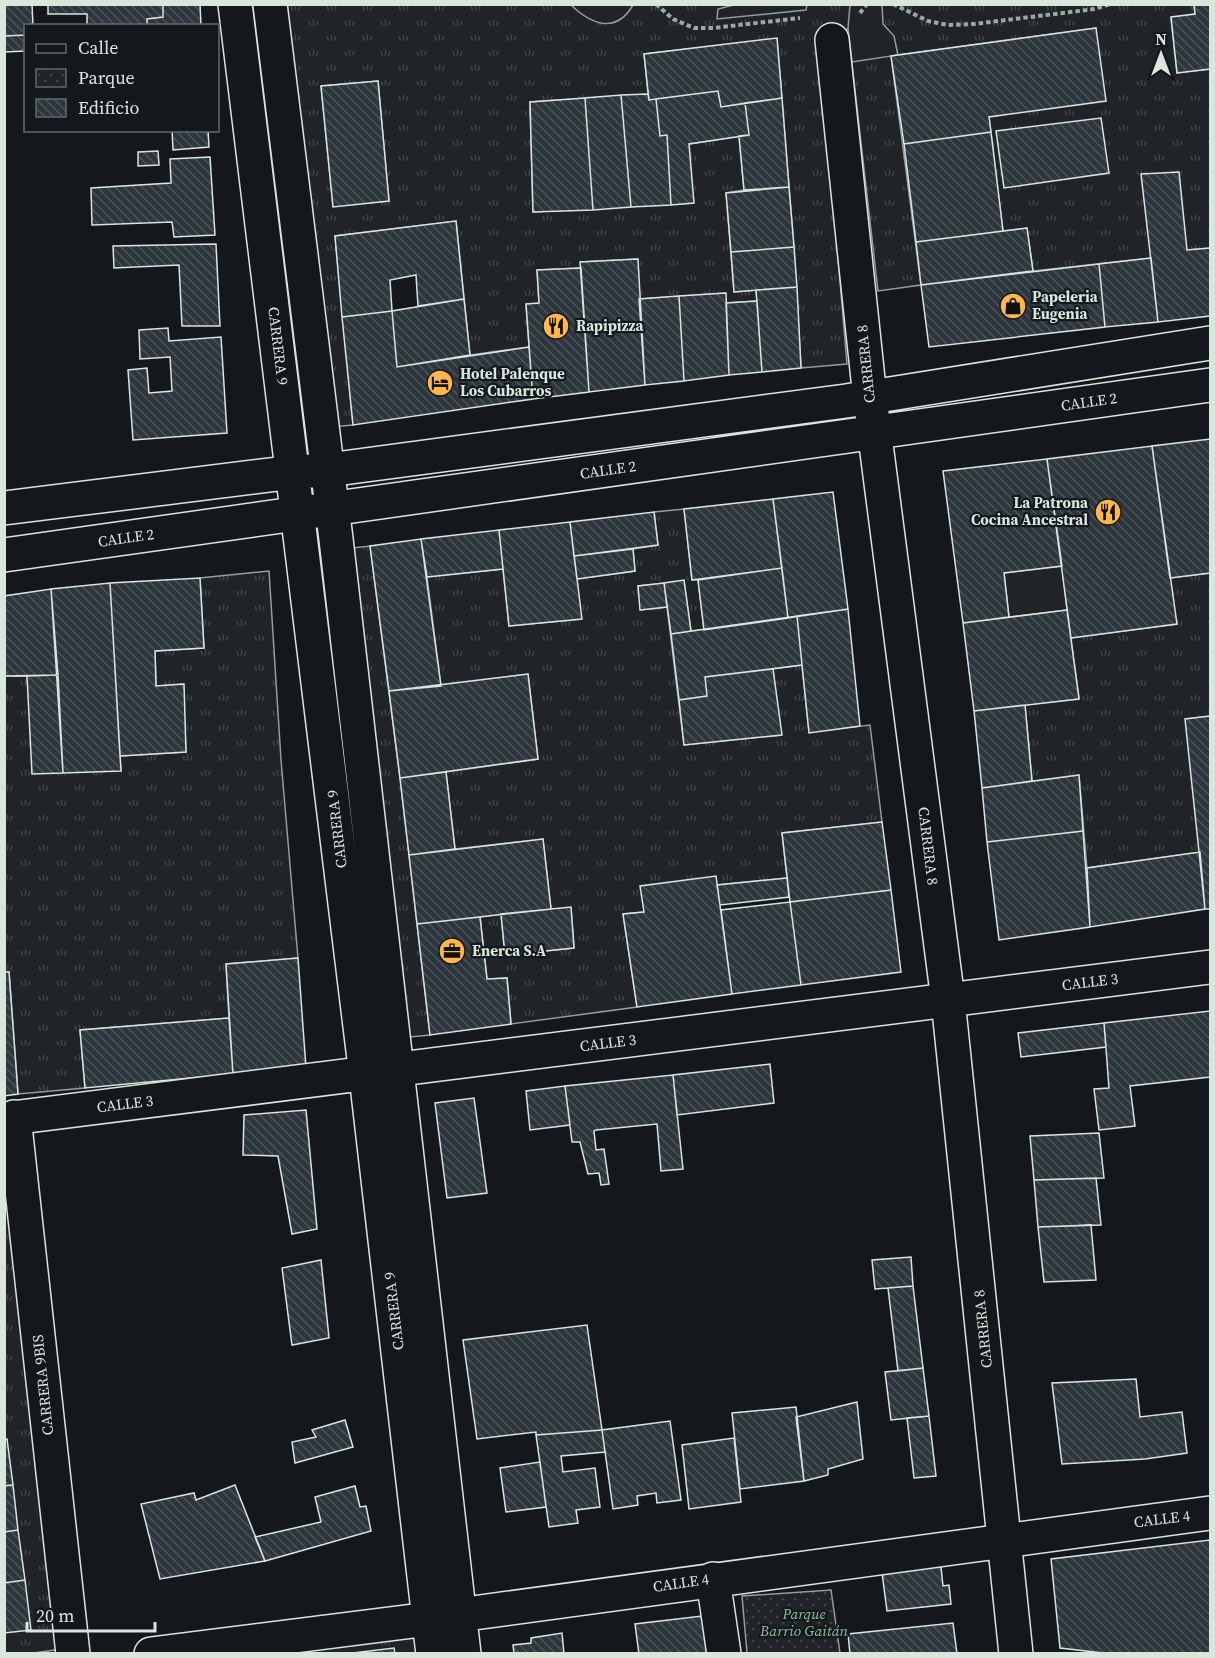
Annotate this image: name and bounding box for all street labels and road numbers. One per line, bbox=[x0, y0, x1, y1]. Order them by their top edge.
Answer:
street label: CARRERA 9 bbox=[263, 306, 294, 386]
street label: CARRERA 8 bbox=[851, 324, 880, 404]
street label: CALLE 2 bbox=[1059, 387, 1118, 416]
street label: CALLE 2 bbox=[578, 455, 637, 484]
street label: CALLE 2 bbox=[96, 523, 155, 552]
street label: CARRERA 9 bbox=[321, 789, 352, 869]
street label: CARRERA 8 bbox=[913, 806, 944, 886]
street label: CALLE 3 bbox=[1061, 968, 1119, 995]
street label: CALLE 3 bbox=[579, 1029, 637, 1056]
street label: CALLE 3 bbox=[96, 1090, 154, 1117]
street label: CARRERA 9 bbox=[378, 1271, 409, 1351]
street label: CARRERA 8 bbox=[968, 1289, 997, 1369]
street label: CARRERA 9BIS bbox=[27, 1333, 58, 1436]
street label: CALLE 4 bbox=[1133, 1505, 1192, 1532]
street label: CALLE 4 bbox=[651, 1568, 711, 1597]

